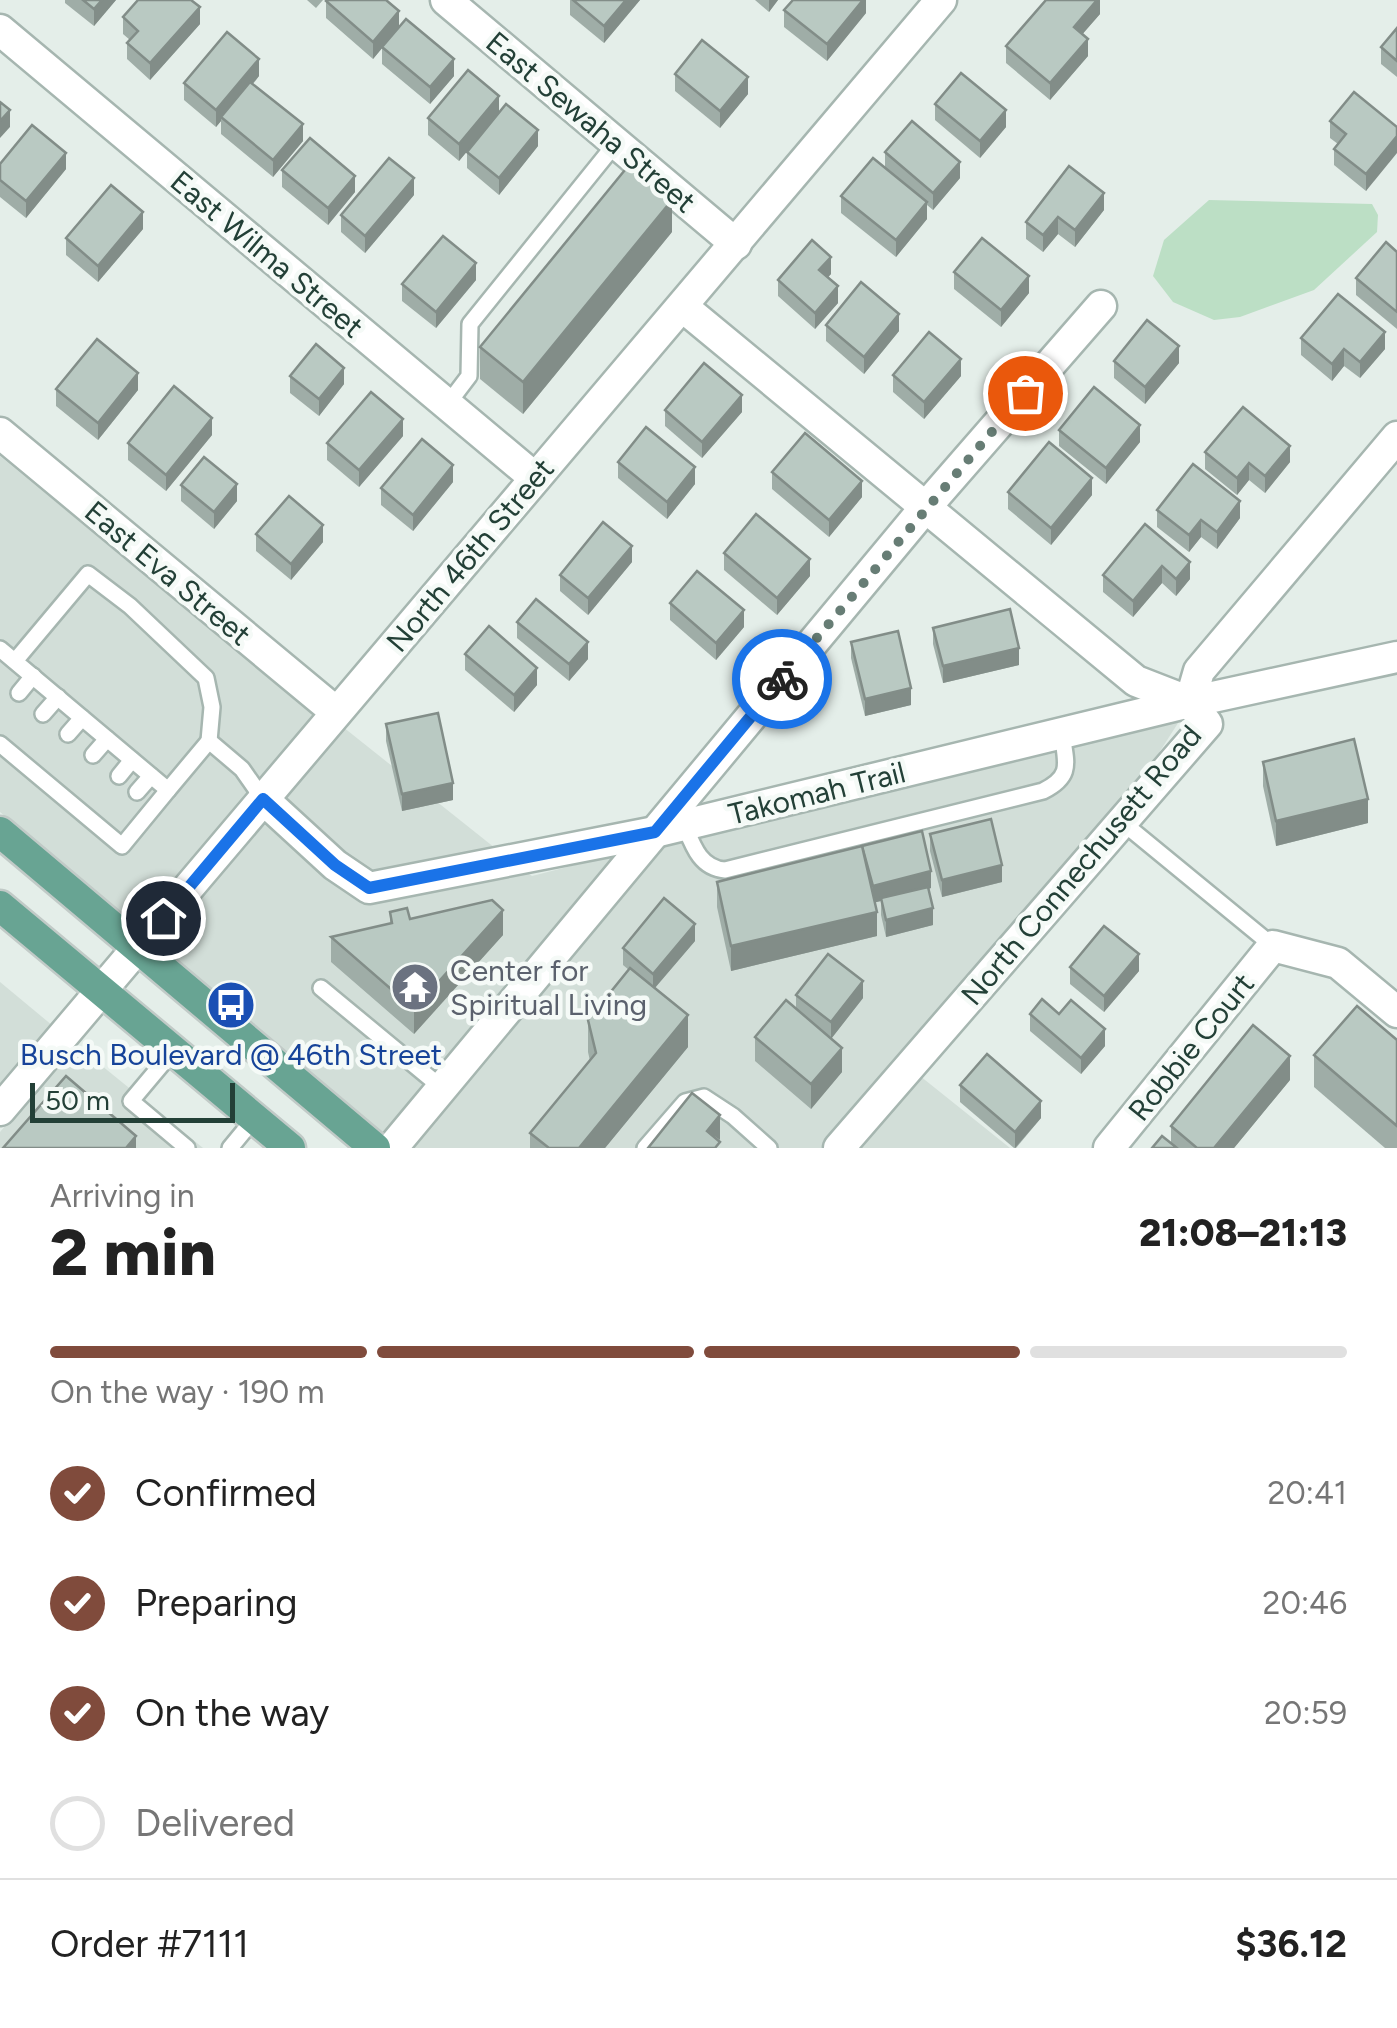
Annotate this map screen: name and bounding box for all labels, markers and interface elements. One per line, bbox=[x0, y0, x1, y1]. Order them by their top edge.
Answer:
street label: East Sewaha Street bbox=[479, 24, 703, 220]
street label: East Wilma Street bbox=[163, 163, 371, 345]
pin bbox=[983, 351, 1068, 436]
icon: bag bbox=[998, 366, 1053, 421]
street label: North 46th Street bbox=[378, 451, 562, 659]
street label: East Eva Street bbox=[77, 493, 259, 653]
courier bbox=[732, 629, 832, 729]
icon: bike bbox=[755, 652, 810, 707]
street label: North Connechusett Road bbox=[953, 717, 1209, 1013]
street label: Takomah Trail bbox=[725, 753, 909, 833]
pin bbox=[121, 876, 206, 961]
icon: home bbox=[136, 891, 191, 946]
place label: Center for Spiritual Living bbox=[450, 952, 647, 1023]
temple icon: Center for Spiritual Living bbox=[389, 961, 441, 1013]
street label: Robbie Court bbox=[1120, 966, 1262, 1128]
bus stop icon: Busch Boulevard @ 46th Street bbox=[205, 979, 257, 1031]
place label: Busch Boulevard @ 46th Street bbox=[20, 1036, 442, 1073]
scale bar bbox=[30, 1078, 235, 1122]
text: 50 m bbox=[45, 1083, 110, 1117]
text: Arriving in bbox=[50, 1177, 195, 1215]
text: 21:08–21:13 bbox=[1139, 1210, 1347, 1256]
text: 2 min bbox=[50, 1213, 216, 1291]
text: On the way · 190 m bbox=[50, 1373, 324, 1411]
icon: check bbox=[50, 1466, 105, 1521]
text: Confirmed bbox=[135, 1470, 317, 1516]
text: 20:41 bbox=[1267, 1474, 1347, 1512]
icon: check bbox=[50, 1576, 105, 1631]
text: Preparing bbox=[135, 1580, 297, 1626]
text: 20:46 bbox=[1263, 1584, 1347, 1622]
icon: check bbox=[50, 1686, 105, 1741]
text: On the way bbox=[135, 1690, 329, 1736]
text: 20:59 bbox=[1264, 1694, 1347, 1732]
text: Delivered bbox=[135, 1800, 295, 1846]
text: Order #7111 bbox=[50, 1921, 249, 1967]
text: $36.12 bbox=[1235, 1921, 1347, 1967]

